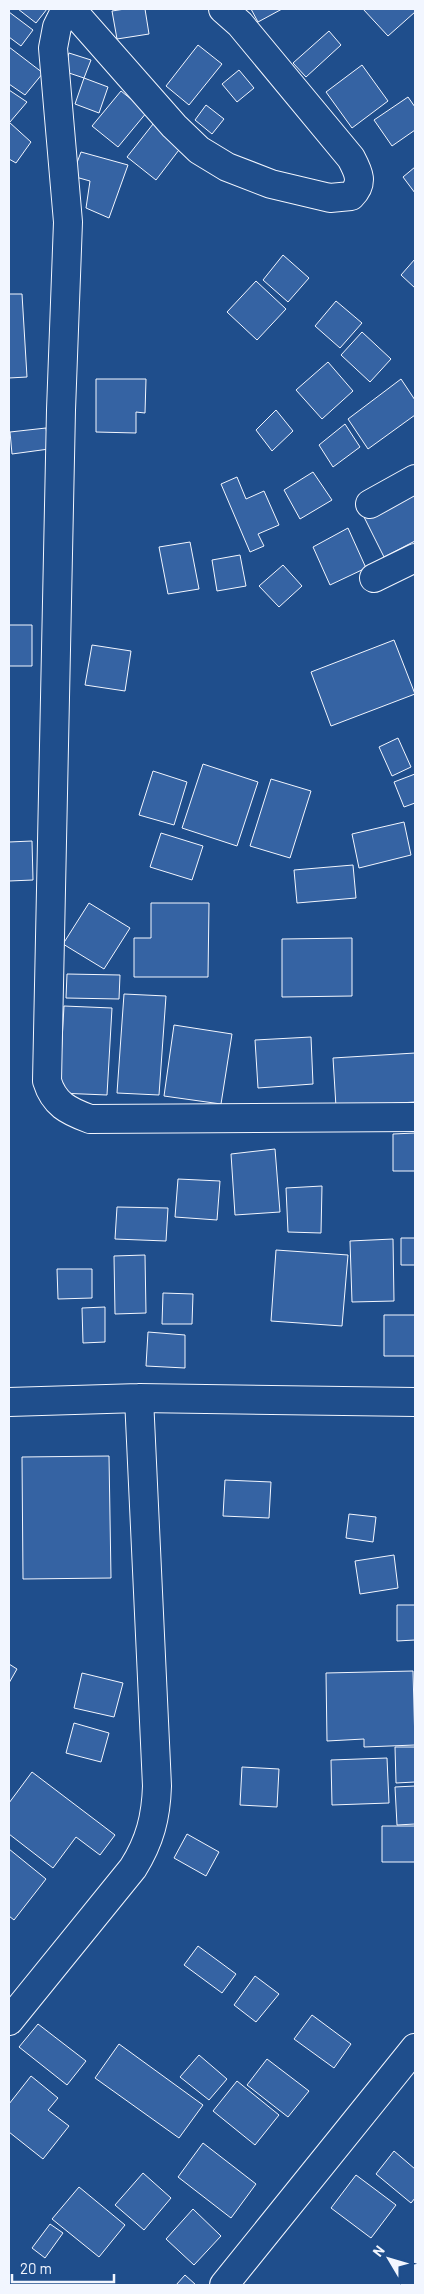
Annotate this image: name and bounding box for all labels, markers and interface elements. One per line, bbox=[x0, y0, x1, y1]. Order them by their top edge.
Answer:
north arrow bbox=[364, 2234, 414, 2284]
text: N bbox=[369, 2242, 388, 2260]
scale bar bbox=[12, 2252, 115, 2284]
text: 20 m bbox=[20, 2259, 52, 2277]

